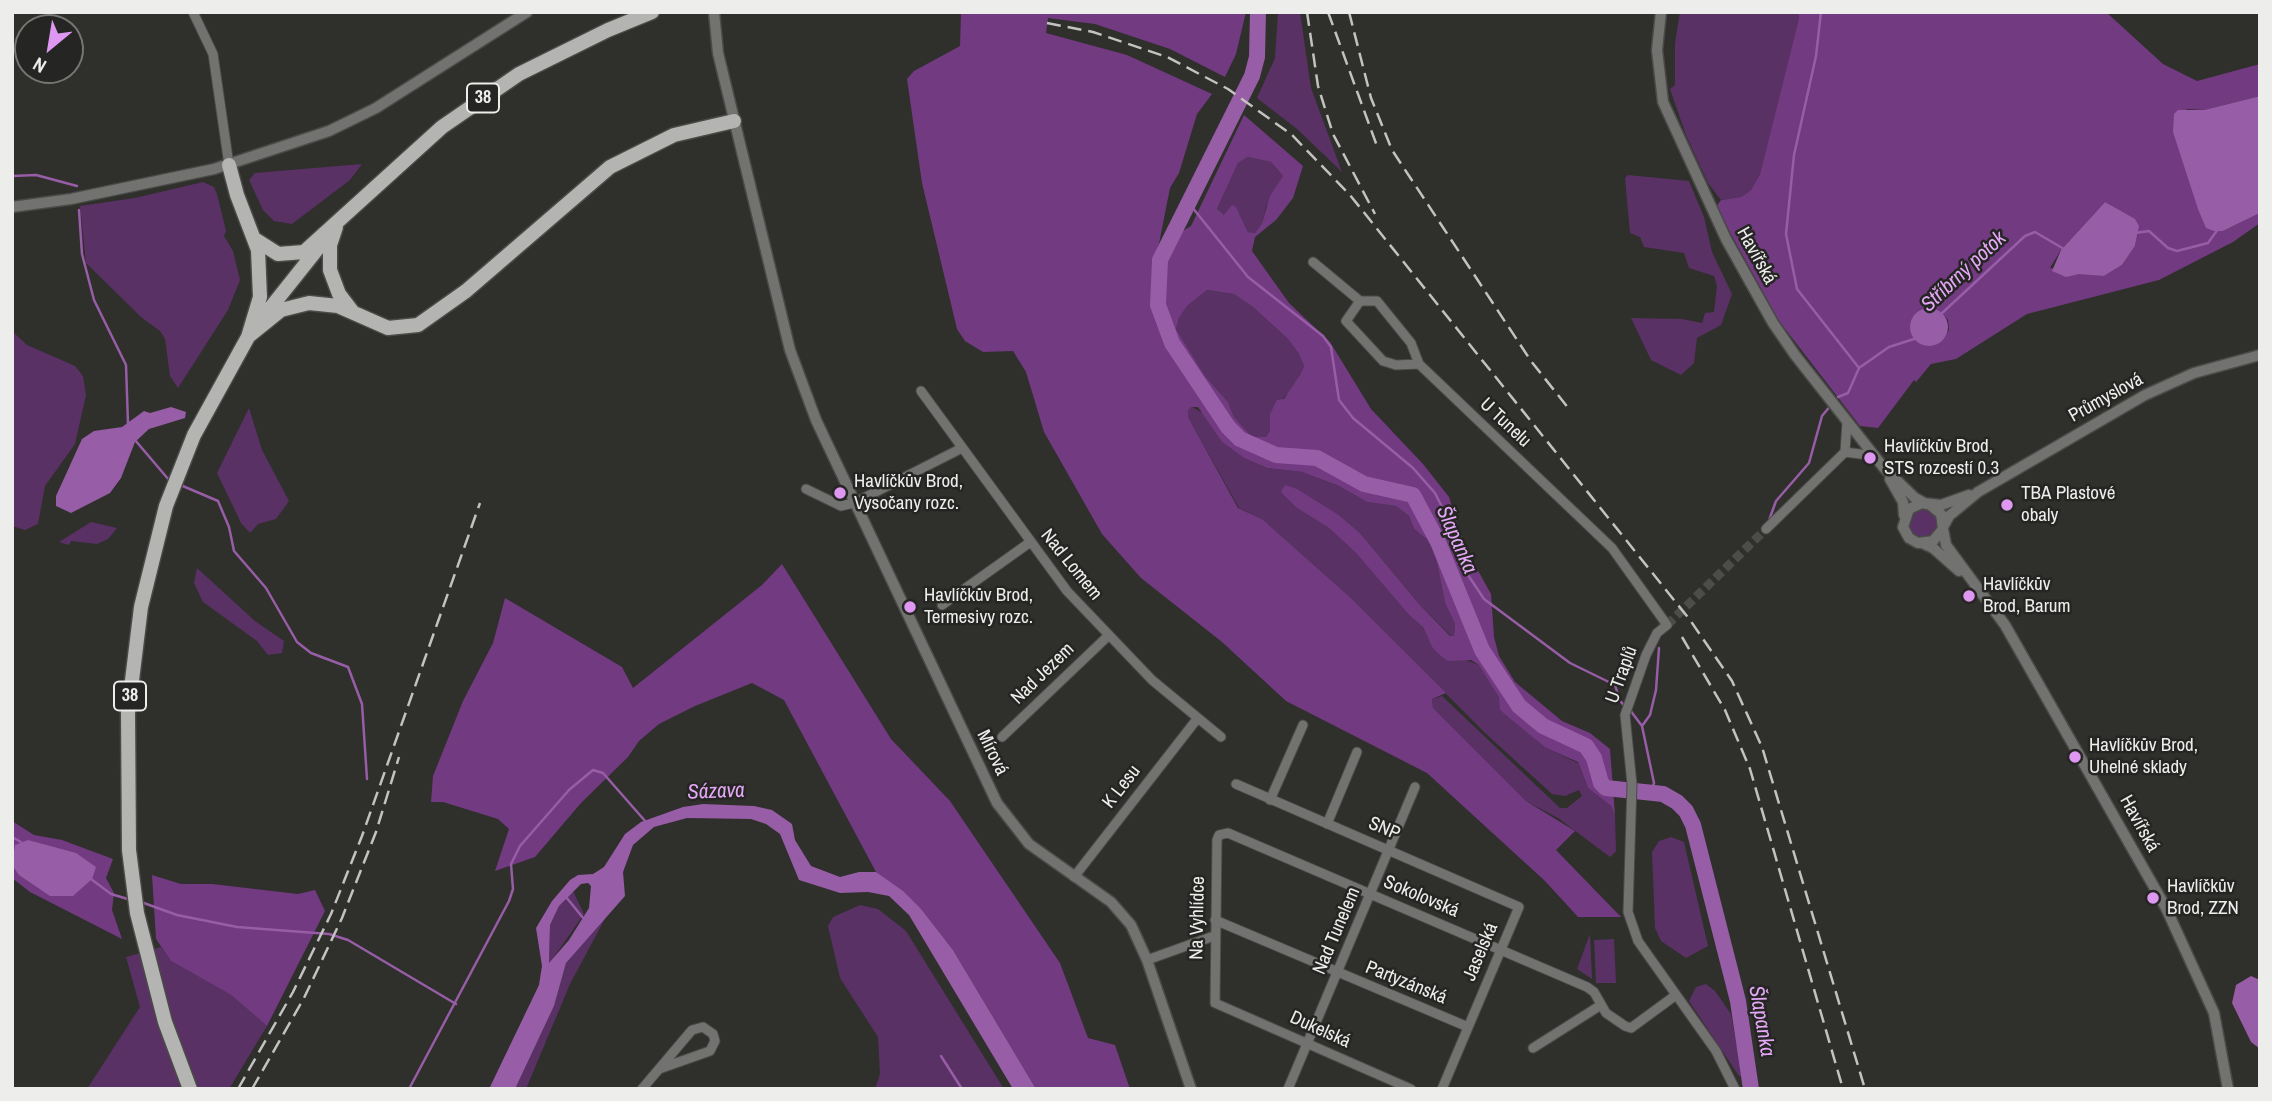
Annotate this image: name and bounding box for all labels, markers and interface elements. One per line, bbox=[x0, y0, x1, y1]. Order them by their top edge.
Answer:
north arrow bbox=[14, 14, 84, 84]
text: N bbox=[28, 51, 51, 80]
road number: 38 bbox=[467, 84, 499, 113]
street label: Havířská bbox=[1731, 224, 1781, 288]
water label: Stříbrný potok bbox=[1916, 226, 2012, 318]
street label: Průmyslová bbox=[2065, 368, 2147, 428]
street label: U Tunelu bbox=[1475, 394, 1535, 452]
place label: Havlíčkův Brod, STS rozcestí 0.3 bbox=[1884, 436, 1999, 480]
marker: Havlíčkův Brod, STS rozcestí 0.3 bbox=[1862, 450, 1878, 466]
place label: Havlíčkův Brod, Vysočany rozc. bbox=[854, 471, 963, 515]
place label: TBA Plastové obaly bbox=[2021, 483, 2115, 527]
marker: Havlíčkův Brod, Vysočany rozc. bbox=[832, 485, 848, 501]
marker: TBA Plastové obaly bbox=[1999, 497, 2015, 513]
water label: Šlapanka bbox=[1430, 502, 1482, 578]
street label: Nad Lomem bbox=[1035, 525, 1107, 605]
place label: Havlíčkův Brod, Barum bbox=[1983, 574, 2070, 618]
place label: Havlíčkův Brod, Termesivy rozc. bbox=[924, 585, 1033, 629]
marker: Havlíčkův Brod, Barum bbox=[1961, 588, 1977, 604]
marker: Havlíčkův Brod, Termesivy rozc. bbox=[902, 599, 918, 615]
street label: Nad Jezem bbox=[1007, 638, 1079, 710]
street label: U Traplů bbox=[1601, 643, 1643, 707]
road number: 38 bbox=[114, 682, 146, 710]
street label: Mírová bbox=[971, 727, 1013, 779]
place label: Havlíčkův Brod, Uhelné sklady bbox=[2089, 735, 2198, 779]
marker: Havlíčkův Brod, Uhelné sklady bbox=[2067, 749, 2083, 765]
street label: K Lesu bbox=[1098, 761, 1146, 813]
water label: Sázava bbox=[687, 778, 745, 806]
street label: Havířská bbox=[2114, 792, 2164, 856]
street label: SNP bbox=[1365, 812, 1403, 846]
street label: Sokolovská bbox=[1380, 871, 1462, 923]
street label: Na Vyhlídce bbox=[1186, 876, 1210, 960]
place label: Havlíčkův Brod, ZZN bbox=[2167, 876, 2239, 920]
street label: Nad Tunelem bbox=[1308, 884, 1366, 978]
marker: Havlíčkův Brod, ZZN bbox=[2145, 890, 2161, 906]
street label: Jaselská bbox=[1459, 920, 1503, 984]
street label: Partyzánská bbox=[1362, 956, 1450, 1010]
water label: Šlapanka bbox=[1742, 983, 1780, 1059]
street label: Dukelská bbox=[1286, 1007, 1354, 1053]

